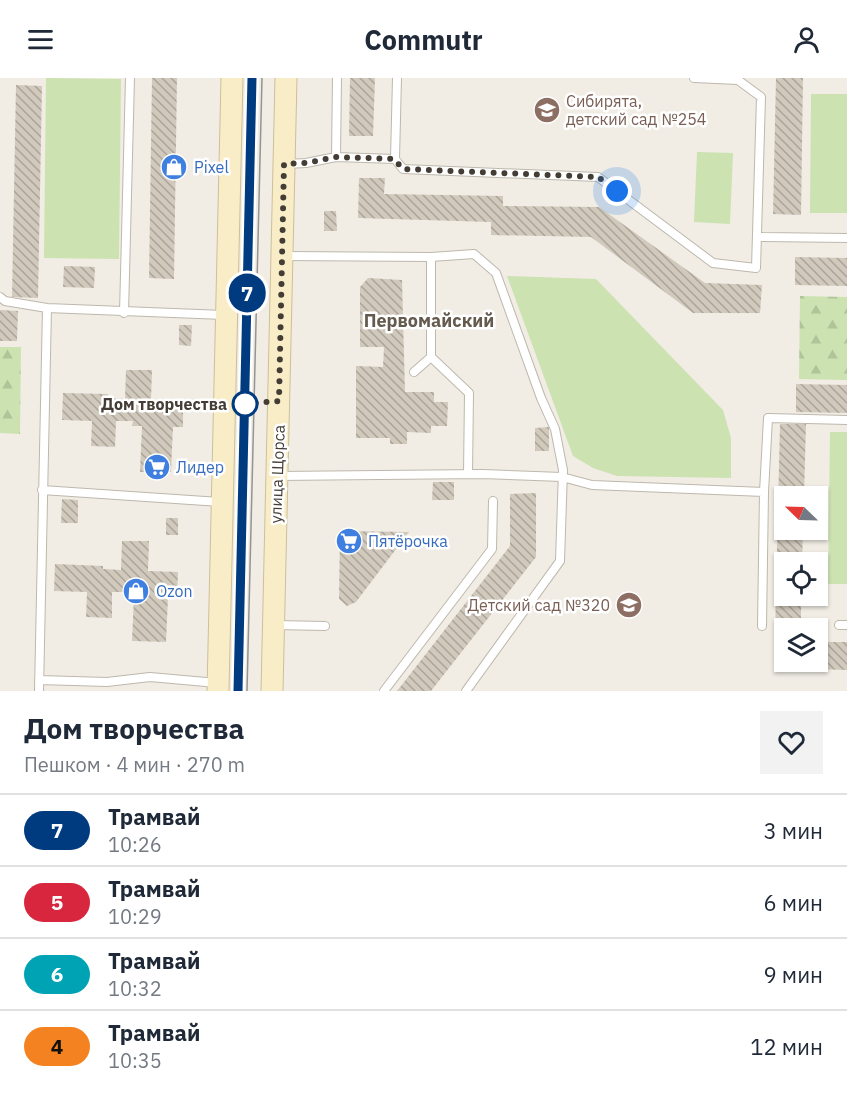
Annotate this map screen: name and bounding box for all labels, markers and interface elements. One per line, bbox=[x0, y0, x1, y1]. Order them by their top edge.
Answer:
text: Commutr bbox=[364, 22, 483, 57]
icon: menu bbox=[24, 23, 57, 56]
icon: person bbox=[790, 23, 823, 56]
place label: Сибирята, детский сад №254 bbox=[566, 91, 706, 129]
school or university icon: Сибирята, детский сад №254 bbox=[532, 95, 562, 125]
shop icon: Pixel bbox=[159, 152, 189, 182]
place label: Pixel bbox=[194, 157, 229, 177]
your location bbox=[602, 176, 632, 206]
line badge: 7 bbox=[228, 274, 266, 312]
text: 7 bbox=[241, 279, 253, 307]
district label: Первомайский bbox=[364, 309, 494, 332]
marker: Дом творчества bbox=[232, 391, 258, 417]
place label: Дом творчества bbox=[101, 394, 227, 414]
street label: улица Щорса bbox=[265, 424, 289, 524]
supermarket icon: Лидер bbox=[142, 452, 172, 482]
place label: Лидер bbox=[176, 457, 224, 477]
north arrow bbox=[774, 486, 828, 540]
map controls bbox=[774, 486, 828, 672]
supermarket icon: Пятёрочка bbox=[334, 526, 364, 556]
place label: Пятёрочка bbox=[368, 531, 448, 551]
button: locate bbox=[774, 552, 828, 606]
shop icon: Ozon bbox=[121, 576, 151, 606]
place label: Ozon bbox=[156, 581, 193, 601]
school or university icon: Детский сад №320 bbox=[614, 590, 644, 620]
place label: Детский сад №320 bbox=[468, 595, 610, 615]
button: layers bbox=[774, 618, 828, 672]
text: Дом творчества bbox=[24, 710, 244, 747]
button: heart bbox=[760, 711, 823, 774]
text: Пешком · 4 мин · 270 m bbox=[24, 751, 245, 778]
text: Трамвай bbox=[108, 802, 200, 831]
text: 7 bbox=[51, 816, 63, 844]
text: 3 мин bbox=[763, 816, 823, 845]
text: 10:26 bbox=[108, 831, 162, 858]
text: Трамвай bbox=[108, 874, 200, 903]
text: 5 bbox=[51, 888, 63, 916]
text: 6 мин bbox=[763, 888, 823, 917]
text: 10:29 bbox=[108, 903, 162, 930]
text: Трамвай bbox=[108, 946, 200, 975]
text: 6 bbox=[51, 960, 63, 988]
text: 9 мин bbox=[763, 960, 823, 989]
text: 10:32 bbox=[108, 975, 162, 1002]
text: Трамвай bbox=[108, 1018, 200, 1047]
text: 4 bbox=[51, 1032, 63, 1060]
text: 12 мин bbox=[750, 1032, 823, 1061]
text: 10:35 bbox=[108, 1047, 162, 1074]

